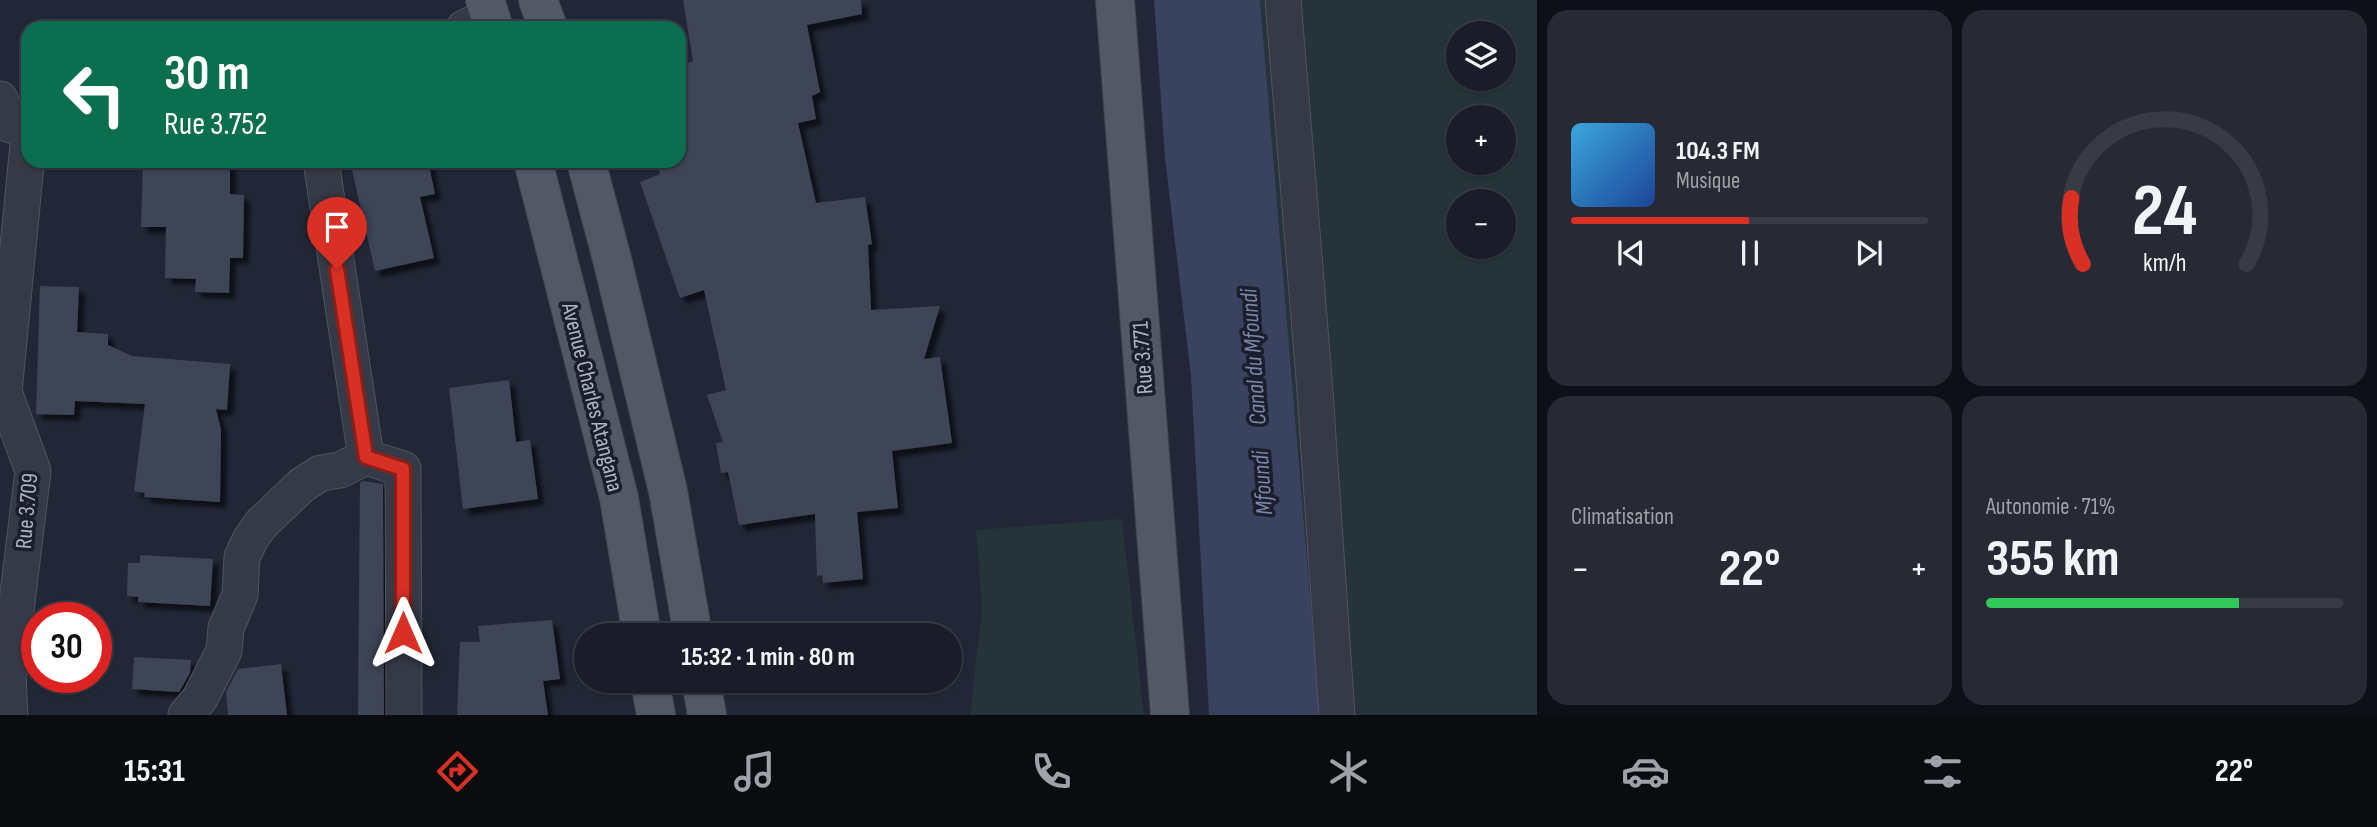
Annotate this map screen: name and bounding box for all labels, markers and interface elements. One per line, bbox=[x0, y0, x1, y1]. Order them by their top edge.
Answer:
map controls bbox=[1446, 21, 1516, 259]
button: layers bbox=[1446, 21, 1516, 91]
text: 30 m bbox=[164, 45, 249, 104]
icon: left bbox=[49, 49, 140, 140]
text: Rue 3.752 bbox=[164, 105, 267, 144]
button: + bbox=[1446, 105, 1516, 175]
text: 104.3 FM bbox=[1676, 136, 1760, 167]
text: Musique bbox=[1676, 167, 1740, 195]
text: 24 bbox=[2132, 168, 2197, 256]
button: − bbox=[1446, 189, 1516, 259]
pin bbox=[307, 197, 367, 269]
icon: arrive bbox=[318, 208, 356, 246]
icon: previous bbox=[1612, 234, 1650, 272]
icon: pause bbox=[1731, 234, 1769, 272]
icon: next bbox=[1850, 234, 1888, 272]
text: km/h bbox=[2143, 248, 2186, 279]
water label: Canal du Mfoundi bbox=[1234, 287, 1273, 426]
street label: Avenue Charles Atangana bbox=[555, 299, 629, 495]
street label: Rue 3.771 bbox=[1126, 321, 1160, 395]
water label: Mfoundi bbox=[1246, 449, 1279, 516]
street label: Rue 3.709 bbox=[10, 472, 44, 550]
text: Autonomie · 71% bbox=[1986, 493, 2115, 521]
text: Climatisation bbox=[1571, 503, 1674, 531]
text: 355 km bbox=[1986, 528, 2120, 591]
text: 22° bbox=[1718, 538, 1781, 601]
text: − bbox=[1571, 547, 1590, 592]
text: + bbox=[1909, 547, 1928, 592]
position arrow bbox=[366, 596, 440, 670]
speed limit sign: 30 bbox=[21, 602, 112, 693]
text: 15:32 · 1 min · 80 m bbox=[681, 642, 855, 673]
icon: directions bbox=[433, 747, 482, 796]
icon: music bbox=[730, 747, 779, 796]
icon: phone bbox=[1027, 747, 1076, 796]
icon: climate bbox=[1324, 747, 1373, 796]
icon: car bbox=[1621, 747, 1670, 796]
icon: filters bbox=[1918, 747, 1967, 796]
text: 15:31 bbox=[124, 752, 185, 791]
text: 22° bbox=[2215, 752, 2253, 791]

